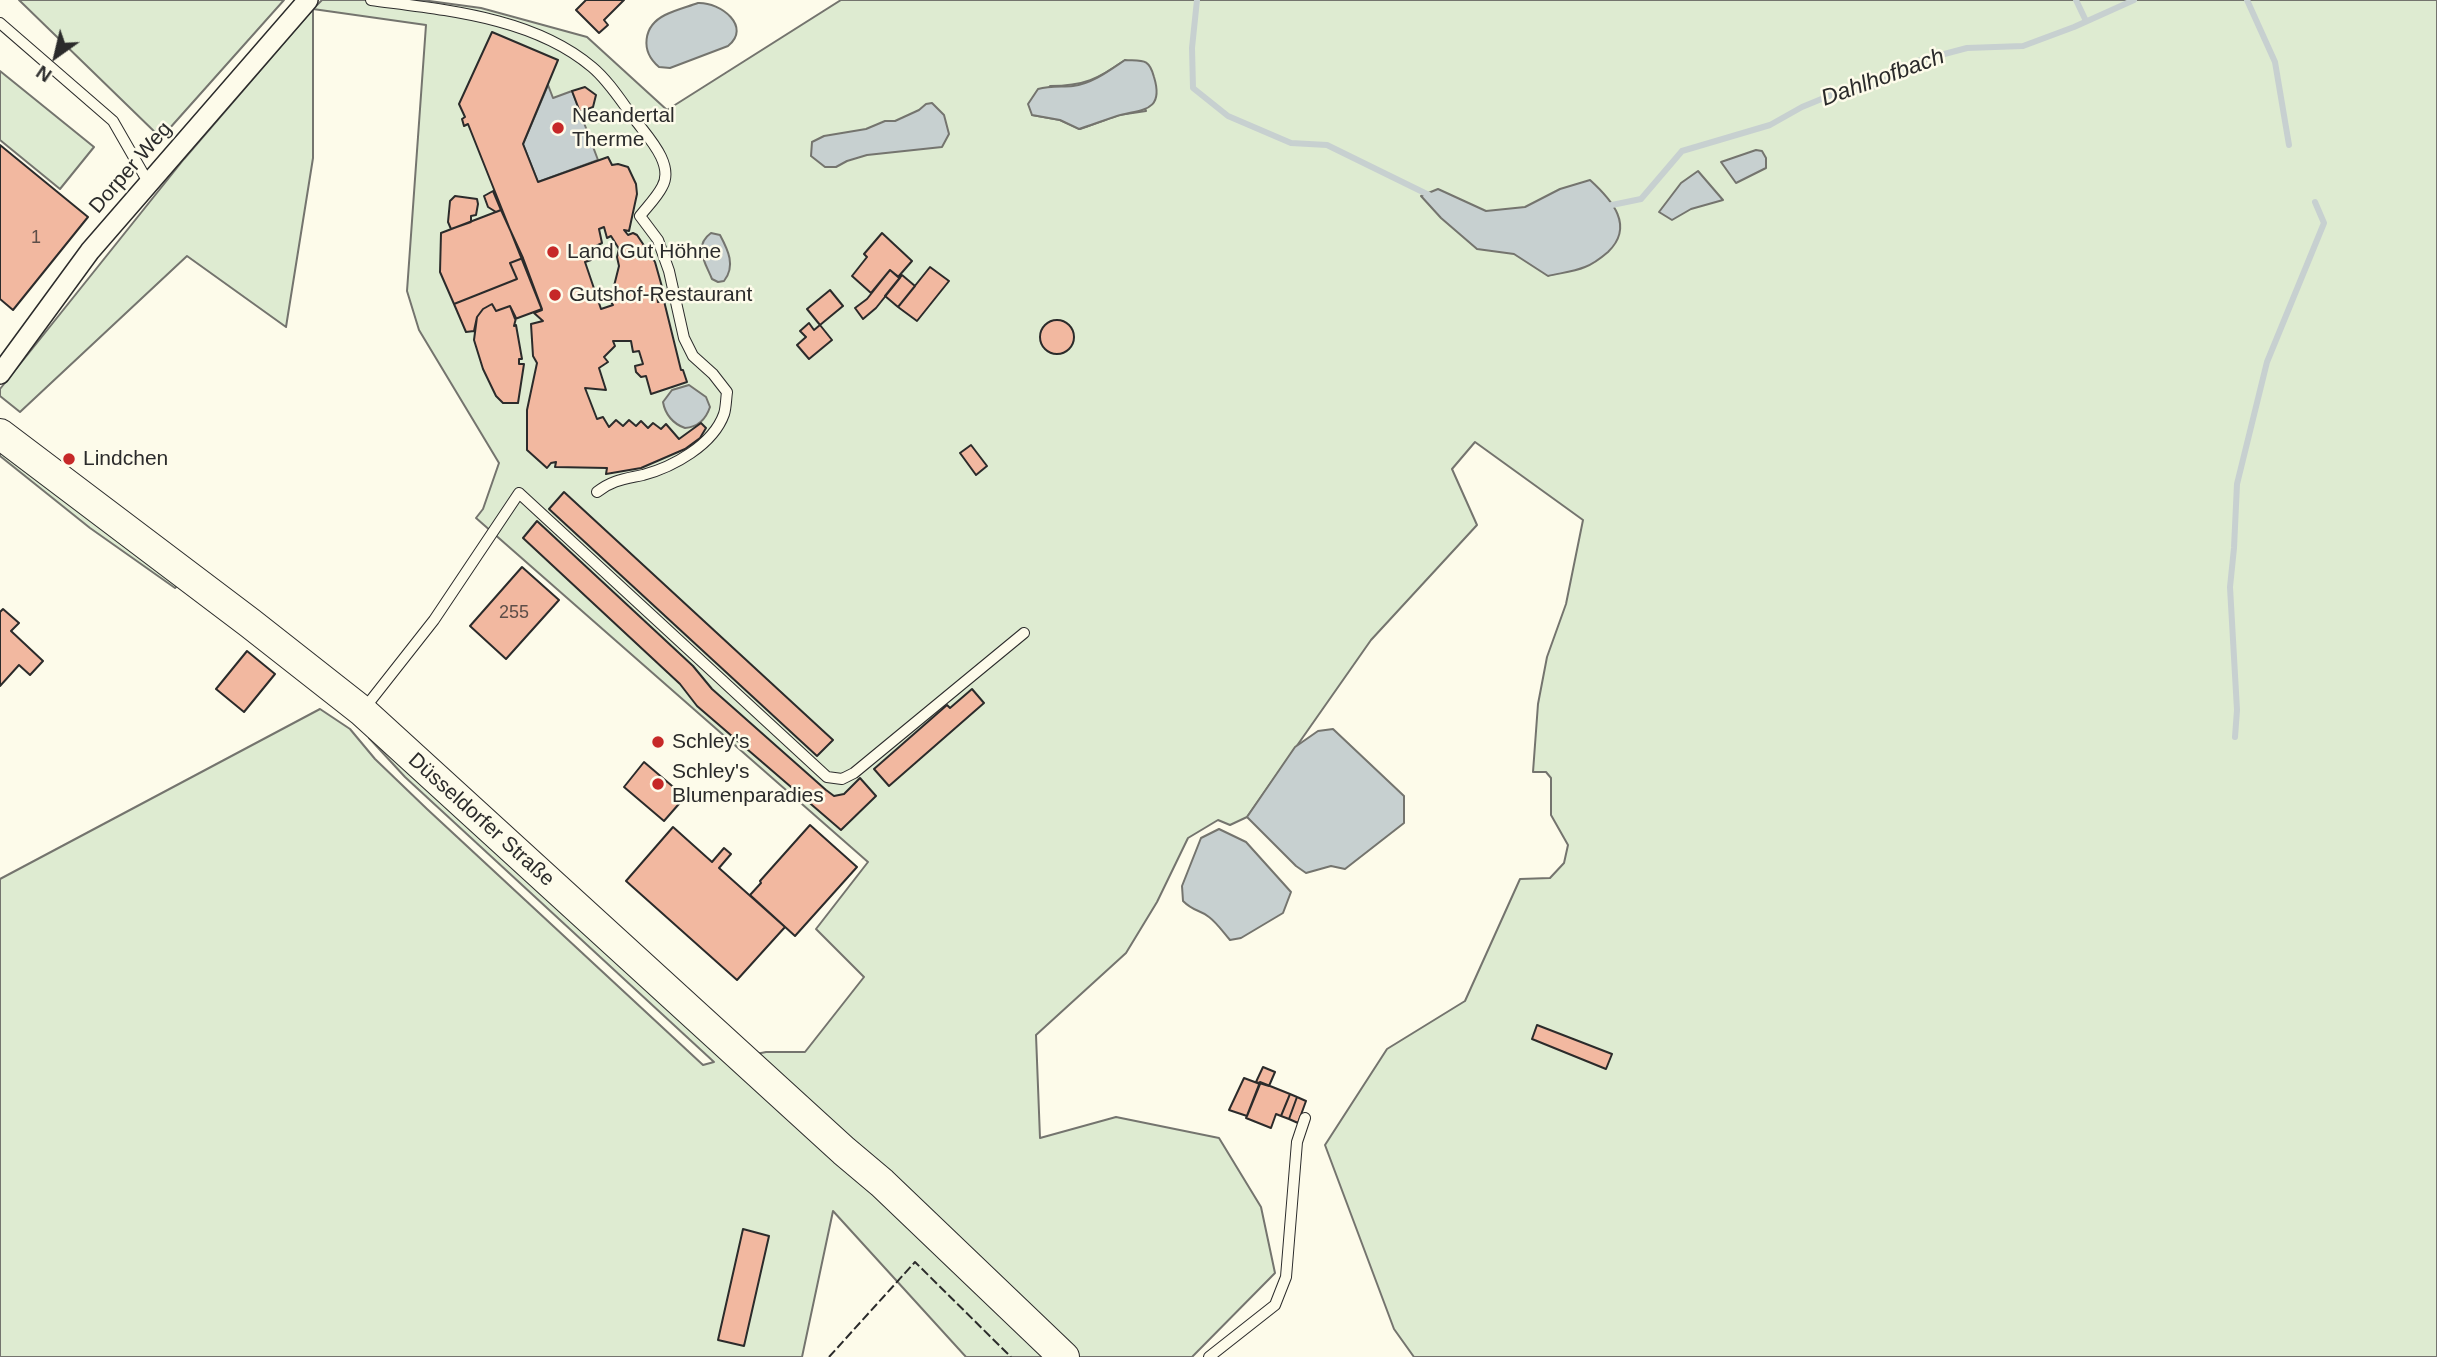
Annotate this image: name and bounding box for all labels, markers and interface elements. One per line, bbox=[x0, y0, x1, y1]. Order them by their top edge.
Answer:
north arrow bbox=[21, 21, 91, 91]
water label: Dahlhofbach bbox=[1818, 43, 1948, 113]
text: N bbox=[32, 61, 56, 86]
place label: Neandertal Therme bbox=[572, 103, 675, 153]
street label: Dorper Weg bbox=[84, 117, 178, 219]
marker: Neandertal Therme bbox=[550, 120, 566, 136]
house number: 1 bbox=[31, 227, 41, 249]
place label: Land Gut Höhne bbox=[567, 239, 721, 265]
marker: Land Gut Höhne bbox=[545, 244, 561, 260]
place label: Gutshof-Restaurant bbox=[569, 282, 752, 308]
marker: Gutshof-Restaurant bbox=[547, 287, 563, 303]
place label: Lindchen bbox=[83, 446, 168, 472]
marker: Lindchen bbox=[61, 451, 77, 467]
house number: 255 bbox=[499, 602, 529, 624]
place label: Schley's bbox=[672, 729, 750, 755]
marker: Schley's bbox=[650, 734, 666, 750]
street label: Düsseldorfer Straße bbox=[403, 748, 559, 892]
place label: Schley's Blumenparadies bbox=[672, 759, 824, 809]
marker: Schley's Blumenparadies bbox=[650, 776, 666, 792]

